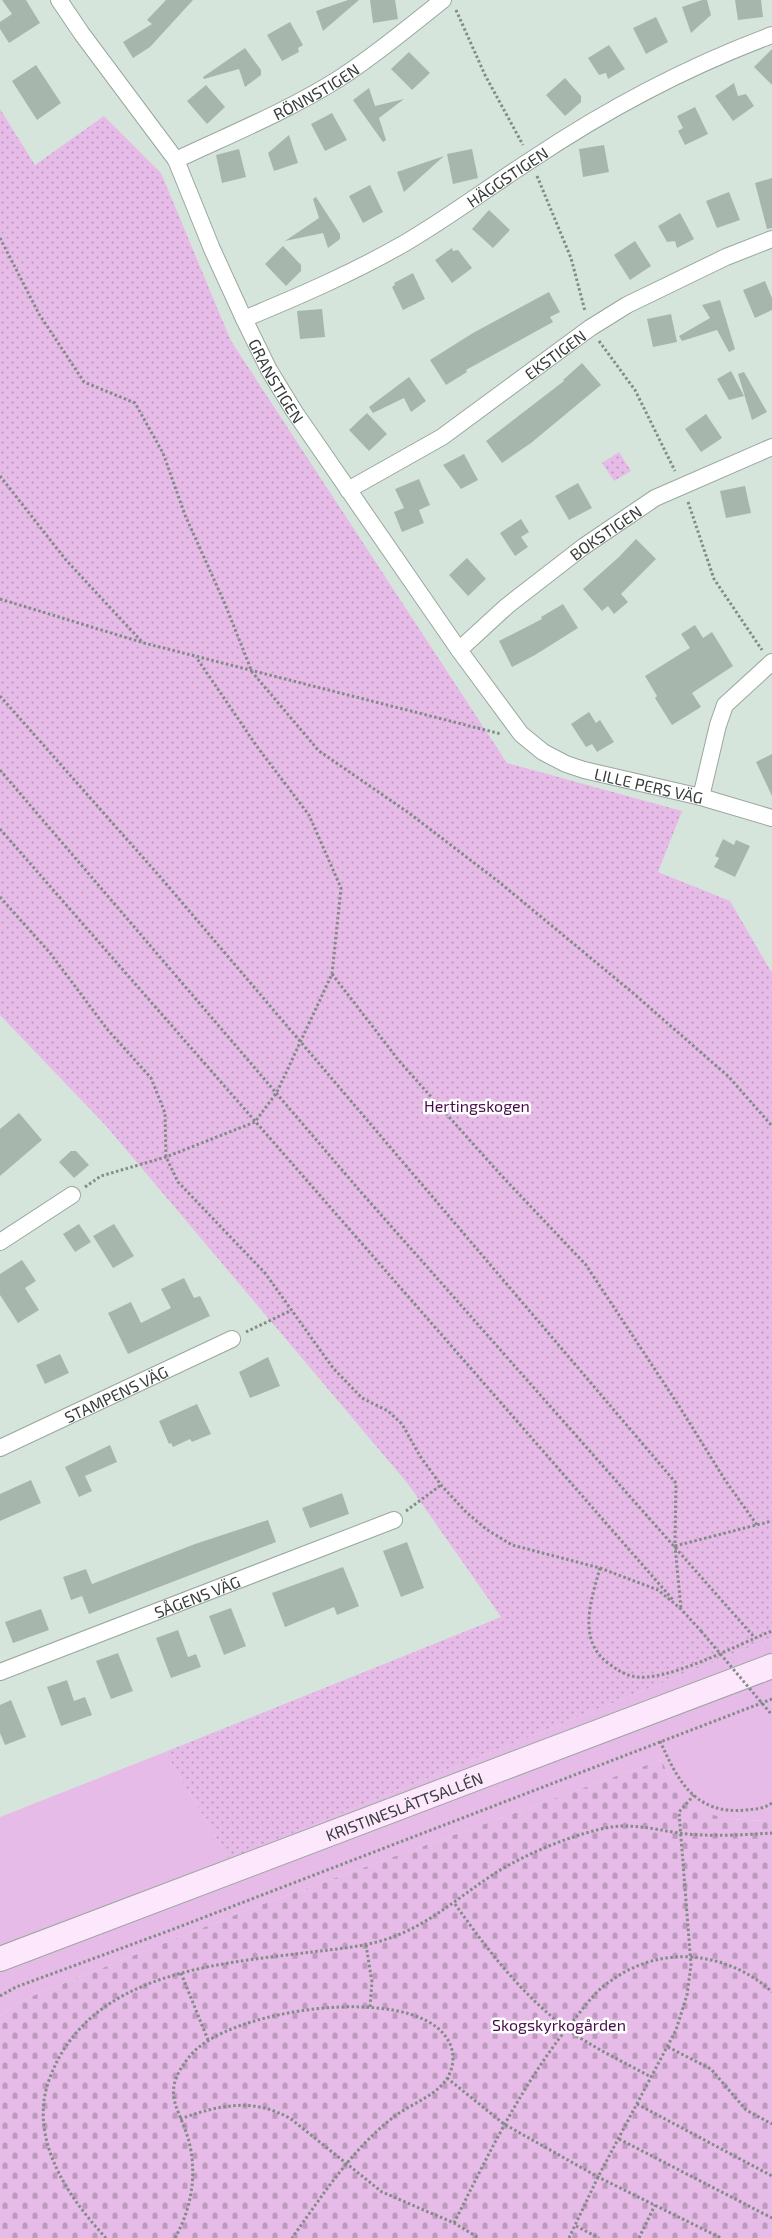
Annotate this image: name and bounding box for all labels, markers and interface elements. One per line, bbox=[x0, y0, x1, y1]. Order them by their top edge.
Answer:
street label: RÖNNSTIGEN bbox=[270, 59, 362, 123]
street label: HÄGGSTIGEN bbox=[463, 142, 551, 210]
street label: EKSTIGEN bbox=[520, 325, 589, 383]
street label: GRANSTIGEN bbox=[245, 335, 309, 426]
street label: BOKSTIGEN bbox=[566, 501, 645, 564]
street label: LILLE PERS VÄG bbox=[593, 763, 705, 807]
park label: Hertingskogen bbox=[424, 1096, 530, 1115]
street label: STAMPENS VÄG bbox=[61, 1361, 171, 1426]
street label: SÅGENS VÄG bbox=[151, 1571, 243, 1621]
street label: KRISTINESLÄTTSALLÉN bbox=[323, 1767, 485, 1844]
park label: Skogskyrkogården bbox=[492, 2015, 626, 2034]

